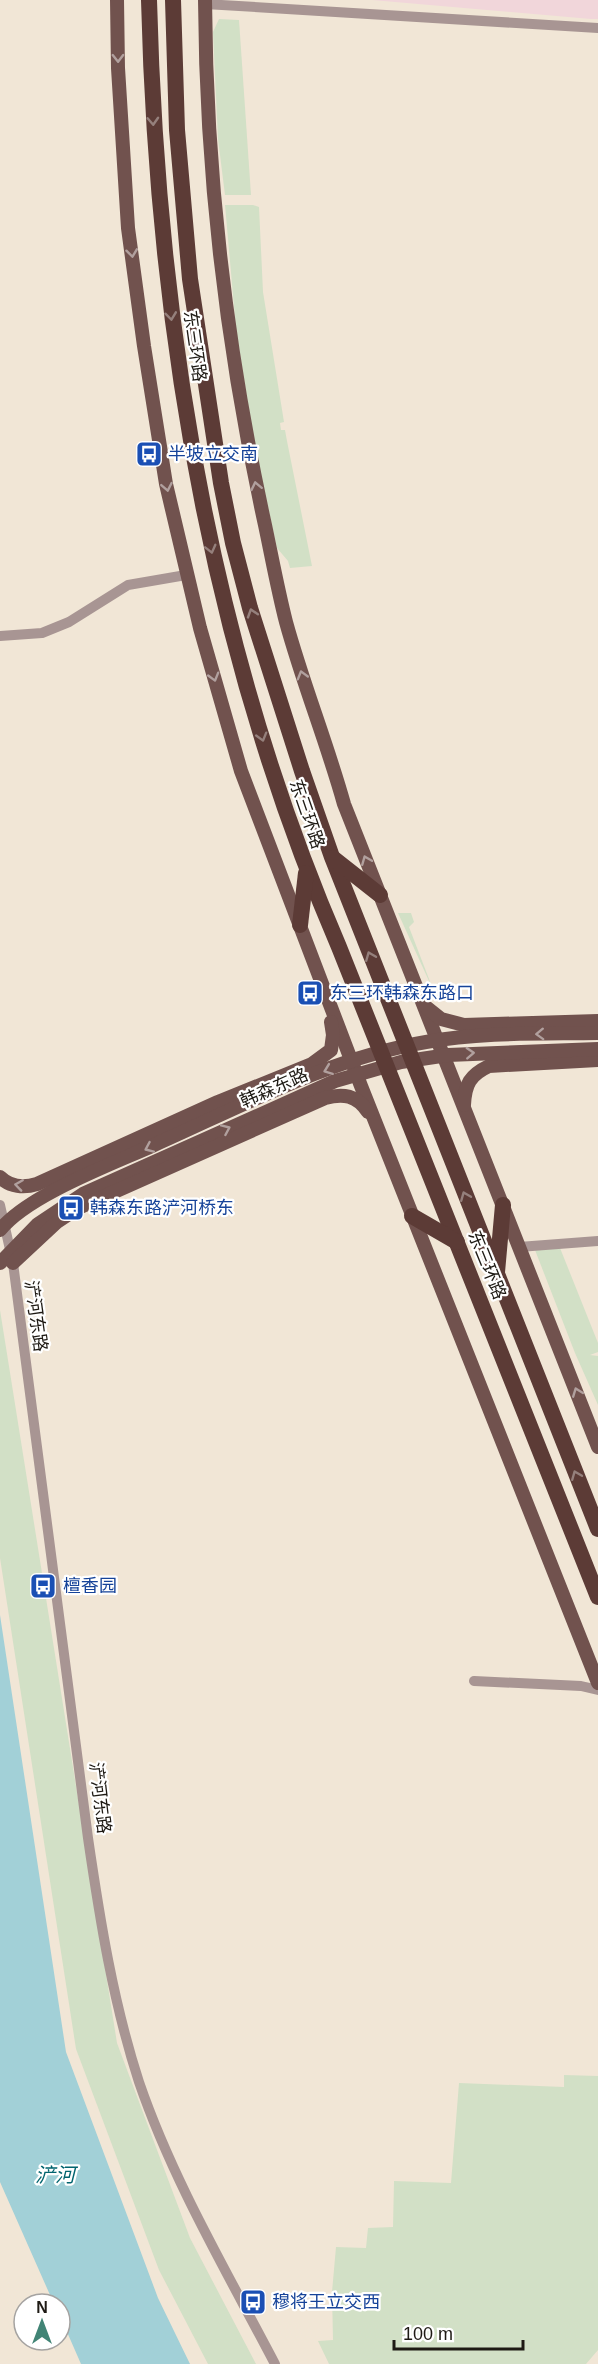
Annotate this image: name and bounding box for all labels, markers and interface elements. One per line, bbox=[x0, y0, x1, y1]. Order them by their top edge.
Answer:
one-way arrow bbox=[112, 54, 124, 63]
one-way arrow bbox=[147, 117, 160, 126]
one-way arrow bbox=[125, 248, 137, 258]
street label: 东三环路 bbox=[180, 309, 210, 383]
one-way arrow bbox=[164, 311, 177, 320]
bus stop icon: 半坡立交南 bbox=[134, 439, 164, 469]
place label: 半坡立交南 bbox=[168, 444, 258, 464]
one-way arrow bbox=[250, 481, 263, 491]
one-way arrow bbox=[160, 482, 173, 492]
one-way arrow bbox=[204, 544, 217, 554]
one-way arrow bbox=[247, 608, 259, 619]
one-way arrow bbox=[207, 671, 219, 681]
one-way arrow bbox=[297, 671, 309, 681]
one-way arrow bbox=[255, 731, 267, 742]
street label: 东三环路 bbox=[286, 777, 328, 851]
one-way arrow bbox=[361, 855, 373, 866]
one-way arrow bbox=[365, 952, 377, 963]
bus stop icon: 东三环韩森东路口 bbox=[295, 978, 325, 1008]
place label: 东三环韩森东路口 bbox=[330, 983, 474, 1003]
one-way arrow bbox=[535, 1028, 544, 1041]
one-way arrow bbox=[466, 1047, 475, 1060]
one-way arrow bbox=[323, 1063, 334, 1075]
street label: 韩森东路 bbox=[237, 1064, 311, 1112]
one-way arrow bbox=[219, 1124, 230, 1136]
one-way arrow bbox=[145, 1140, 156, 1152]
one-way arrow bbox=[14, 1179, 24, 1191]
one-way arrow bbox=[460, 1191, 472, 1202]
bus stop icon: 韩森东路浐河桥东 bbox=[56, 1193, 86, 1223]
place label: 韩森东路浐河桥东 bbox=[90, 1198, 234, 1218]
street label: 东三环路 bbox=[464, 1228, 510, 1302]
street label: 浐河东路 bbox=[21, 1279, 51, 1353]
one-way arrow bbox=[572, 1388, 584, 1399]
one-way arrow bbox=[571, 1470, 583, 1481]
bus stop icon: 檀香园 bbox=[28, 1571, 58, 1601]
place label: 檀香园 bbox=[63, 1576, 117, 1596]
street label: 浐河东路 bbox=[86, 1761, 114, 1835]
water label: 浐河 bbox=[35, 2164, 79, 2186]
bus stop icon: 穆将王立交西 bbox=[238, 2287, 268, 2317]
north arrow bbox=[12, 2292, 72, 2352]
place label: 穆将王立交西 bbox=[272, 2292, 380, 2312]
text: N bbox=[36, 2299, 48, 2316]
scale bar bbox=[394, 2313, 523, 2351]
text: 100 m bbox=[403, 2324, 453, 2344]

